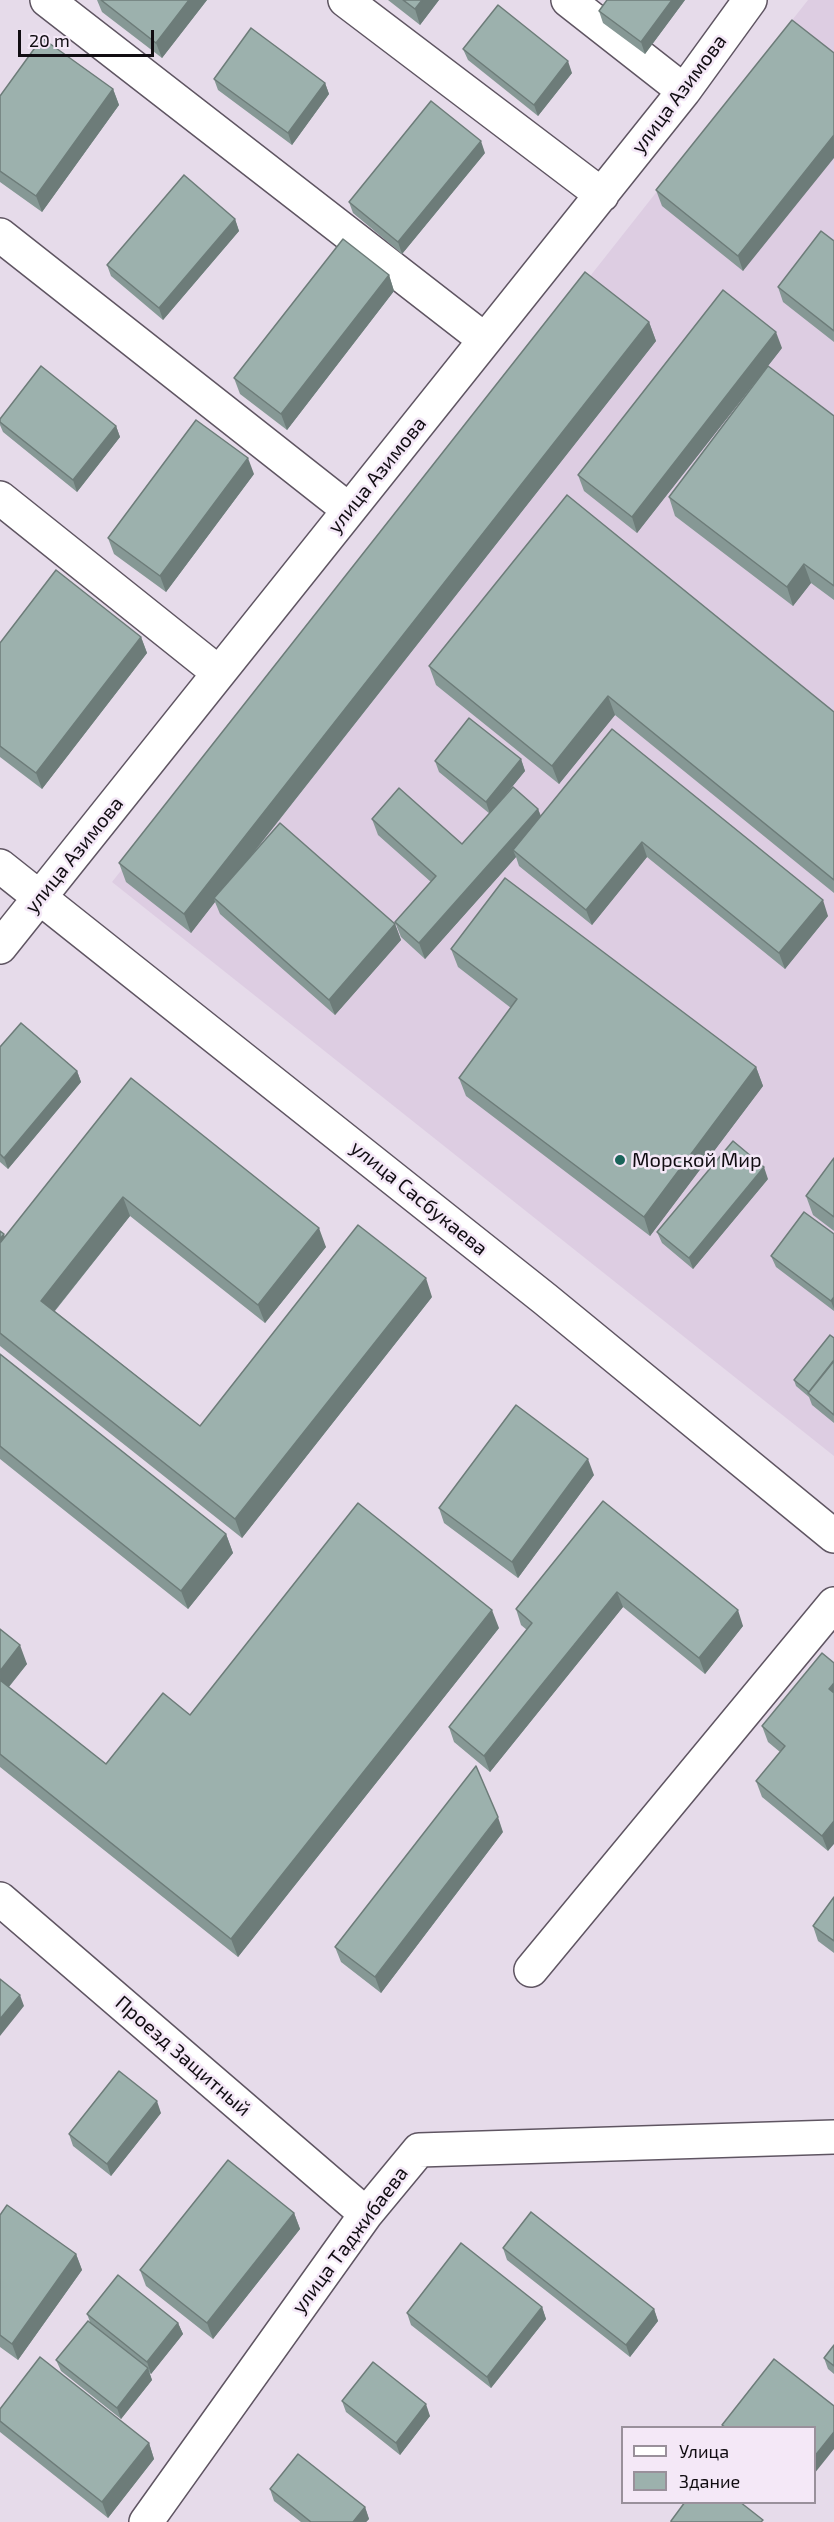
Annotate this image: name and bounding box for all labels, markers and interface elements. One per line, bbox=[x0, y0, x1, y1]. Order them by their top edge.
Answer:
scale bar bbox=[21, 18, 158, 56]
text: 20 m bbox=[29, 29, 70, 51]
street label: улица Азимова bbox=[626, 30, 732, 158]
street label: улица Азимова bbox=[323, 412, 431, 538]
street label: улица Азимова bbox=[20, 792, 128, 918]
street label: улица Сасбукаева bbox=[346, 1135, 492, 1261]
place label: Морской Мир bbox=[632, 1148, 762, 1172]
marker: Морской Мир bbox=[613, 1153, 627, 1167]
street label: Проезд Защитный bbox=[110, 1991, 256, 2121]
street label: улица Таджибаева bbox=[287, 2162, 413, 2318]
legend bbox=[621, 2426, 816, 2504]
text: Улица bbox=[679, 2440, 729, 2462]
text: Здание bbox=[679, 2470, 740, 2492]

